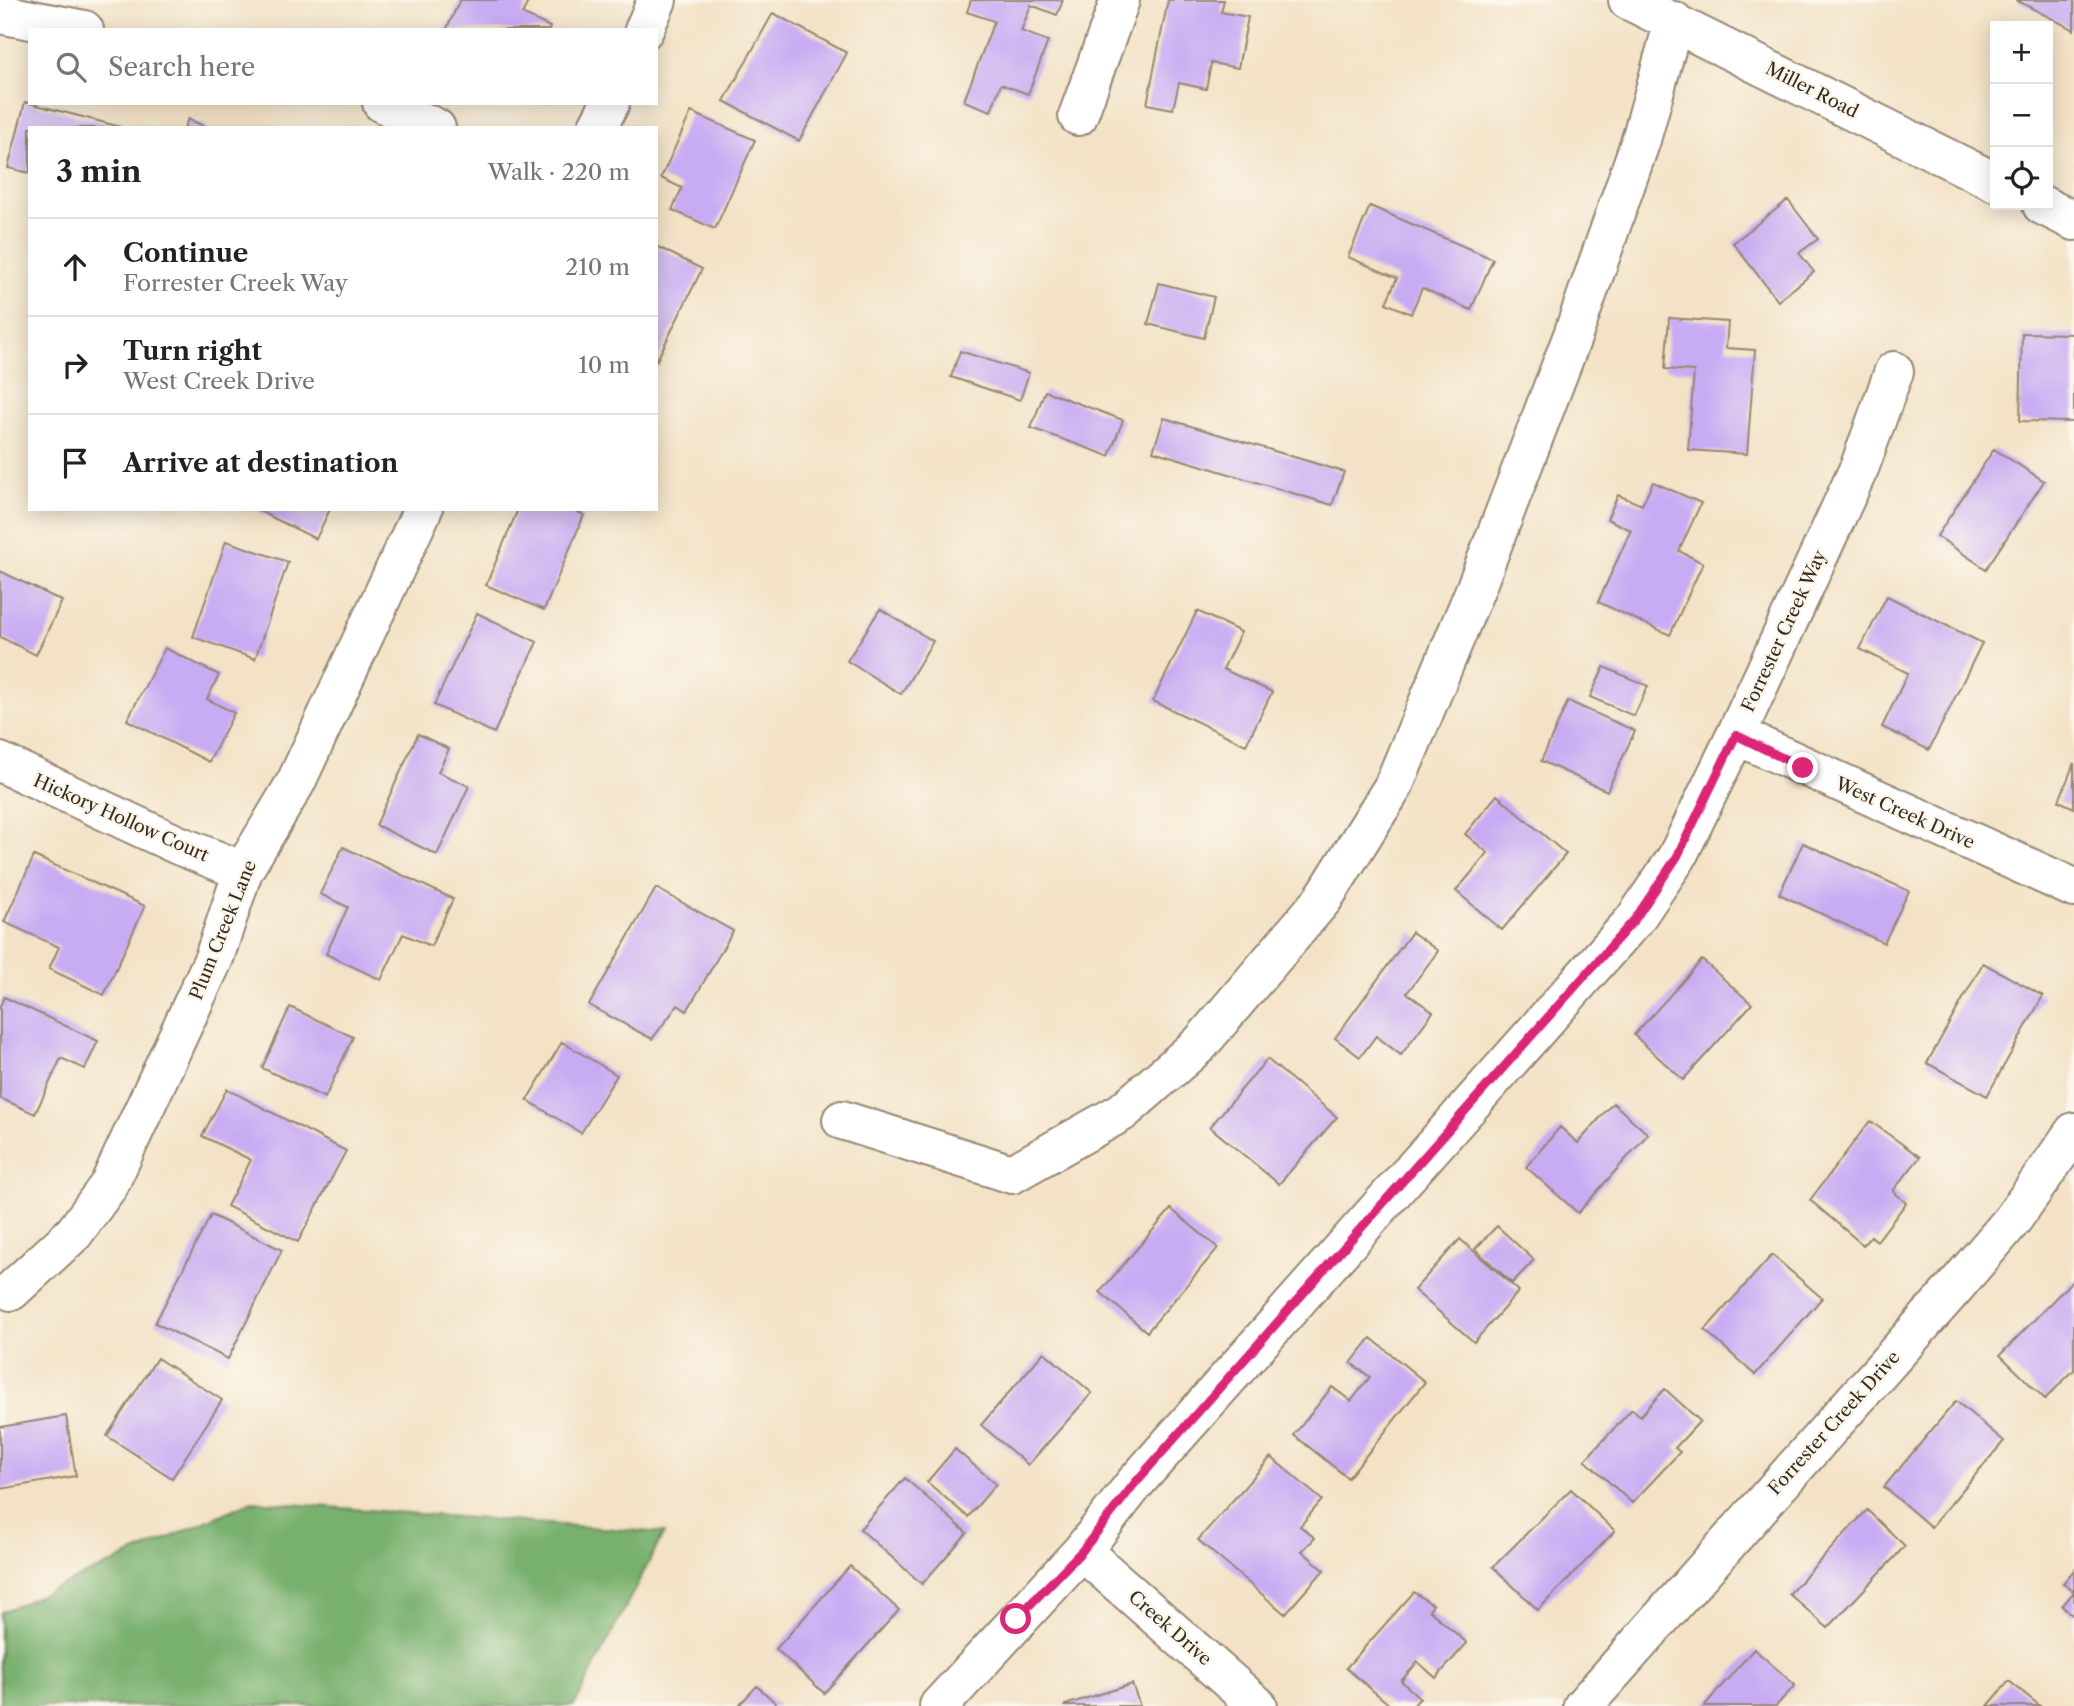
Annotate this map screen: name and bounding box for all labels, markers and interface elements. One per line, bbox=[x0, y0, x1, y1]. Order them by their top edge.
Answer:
map controls bbox=[1990, 21, 2053, 210]
button: + bbox=[1990, 21, 2053, 84]
search box bbox=[28, 28, 658, 105]
icon: search bbox=[52, 48, 90, 86]
text: Search here bbox=[108, 51, 255, 83]
street label: Miller Road bbox=[1762, 57, 1862, 123]
button: − bbox=[1990, 84, 2053, 147]
button: locate bbox=[1990, 147, 2053, 210]
text: 3 min bbox=[56, 153, 142, 190]
text: Walk · 220 m bbox=[488, 158, 630, 186]
text: Continue bbox=[123, 237, 248, 269]
icon: ahead bbox=[56, 248, 94, 286]
text: 210 m bbox=[565, 253, 630, 281]
text: Forrester Creek Way bbox=[123, 269, 348, 297]
text: Turn right bbox=[123, 335, 262, 367]
icon: right bbox=[56, 346, 94, 384]
text: 10 m bbox=[578, 351, 630, 379]
text: West Creek Drive bbox=[123, 367, 315, 395]
icon: arrive bbox=[56, 444, 94, 482]
text: Arrive at destination bbox=[123, 447, 398, 479]
street label: Forrester Creek Way bbox=[1737, 546, 1832, 715]
route end bbox=[1787, 752, 1818, 783]
street label: Hickory Hollow Court bbox=[30, 769, 212, 867]
street label: West Creek Drive bbox=[1831, 772, 1978, 854]
street label: Plum Creek Lane bbox=[185, 857, 261, 1003]
street label: Forrester Creek Drive bbox=[1764, 1346, 1904, 1500]
street label: Creek Drive bbox=[1124, 1586, 1216, 1670]
route start bbox=[1000, 1603, 1031, 1634]

